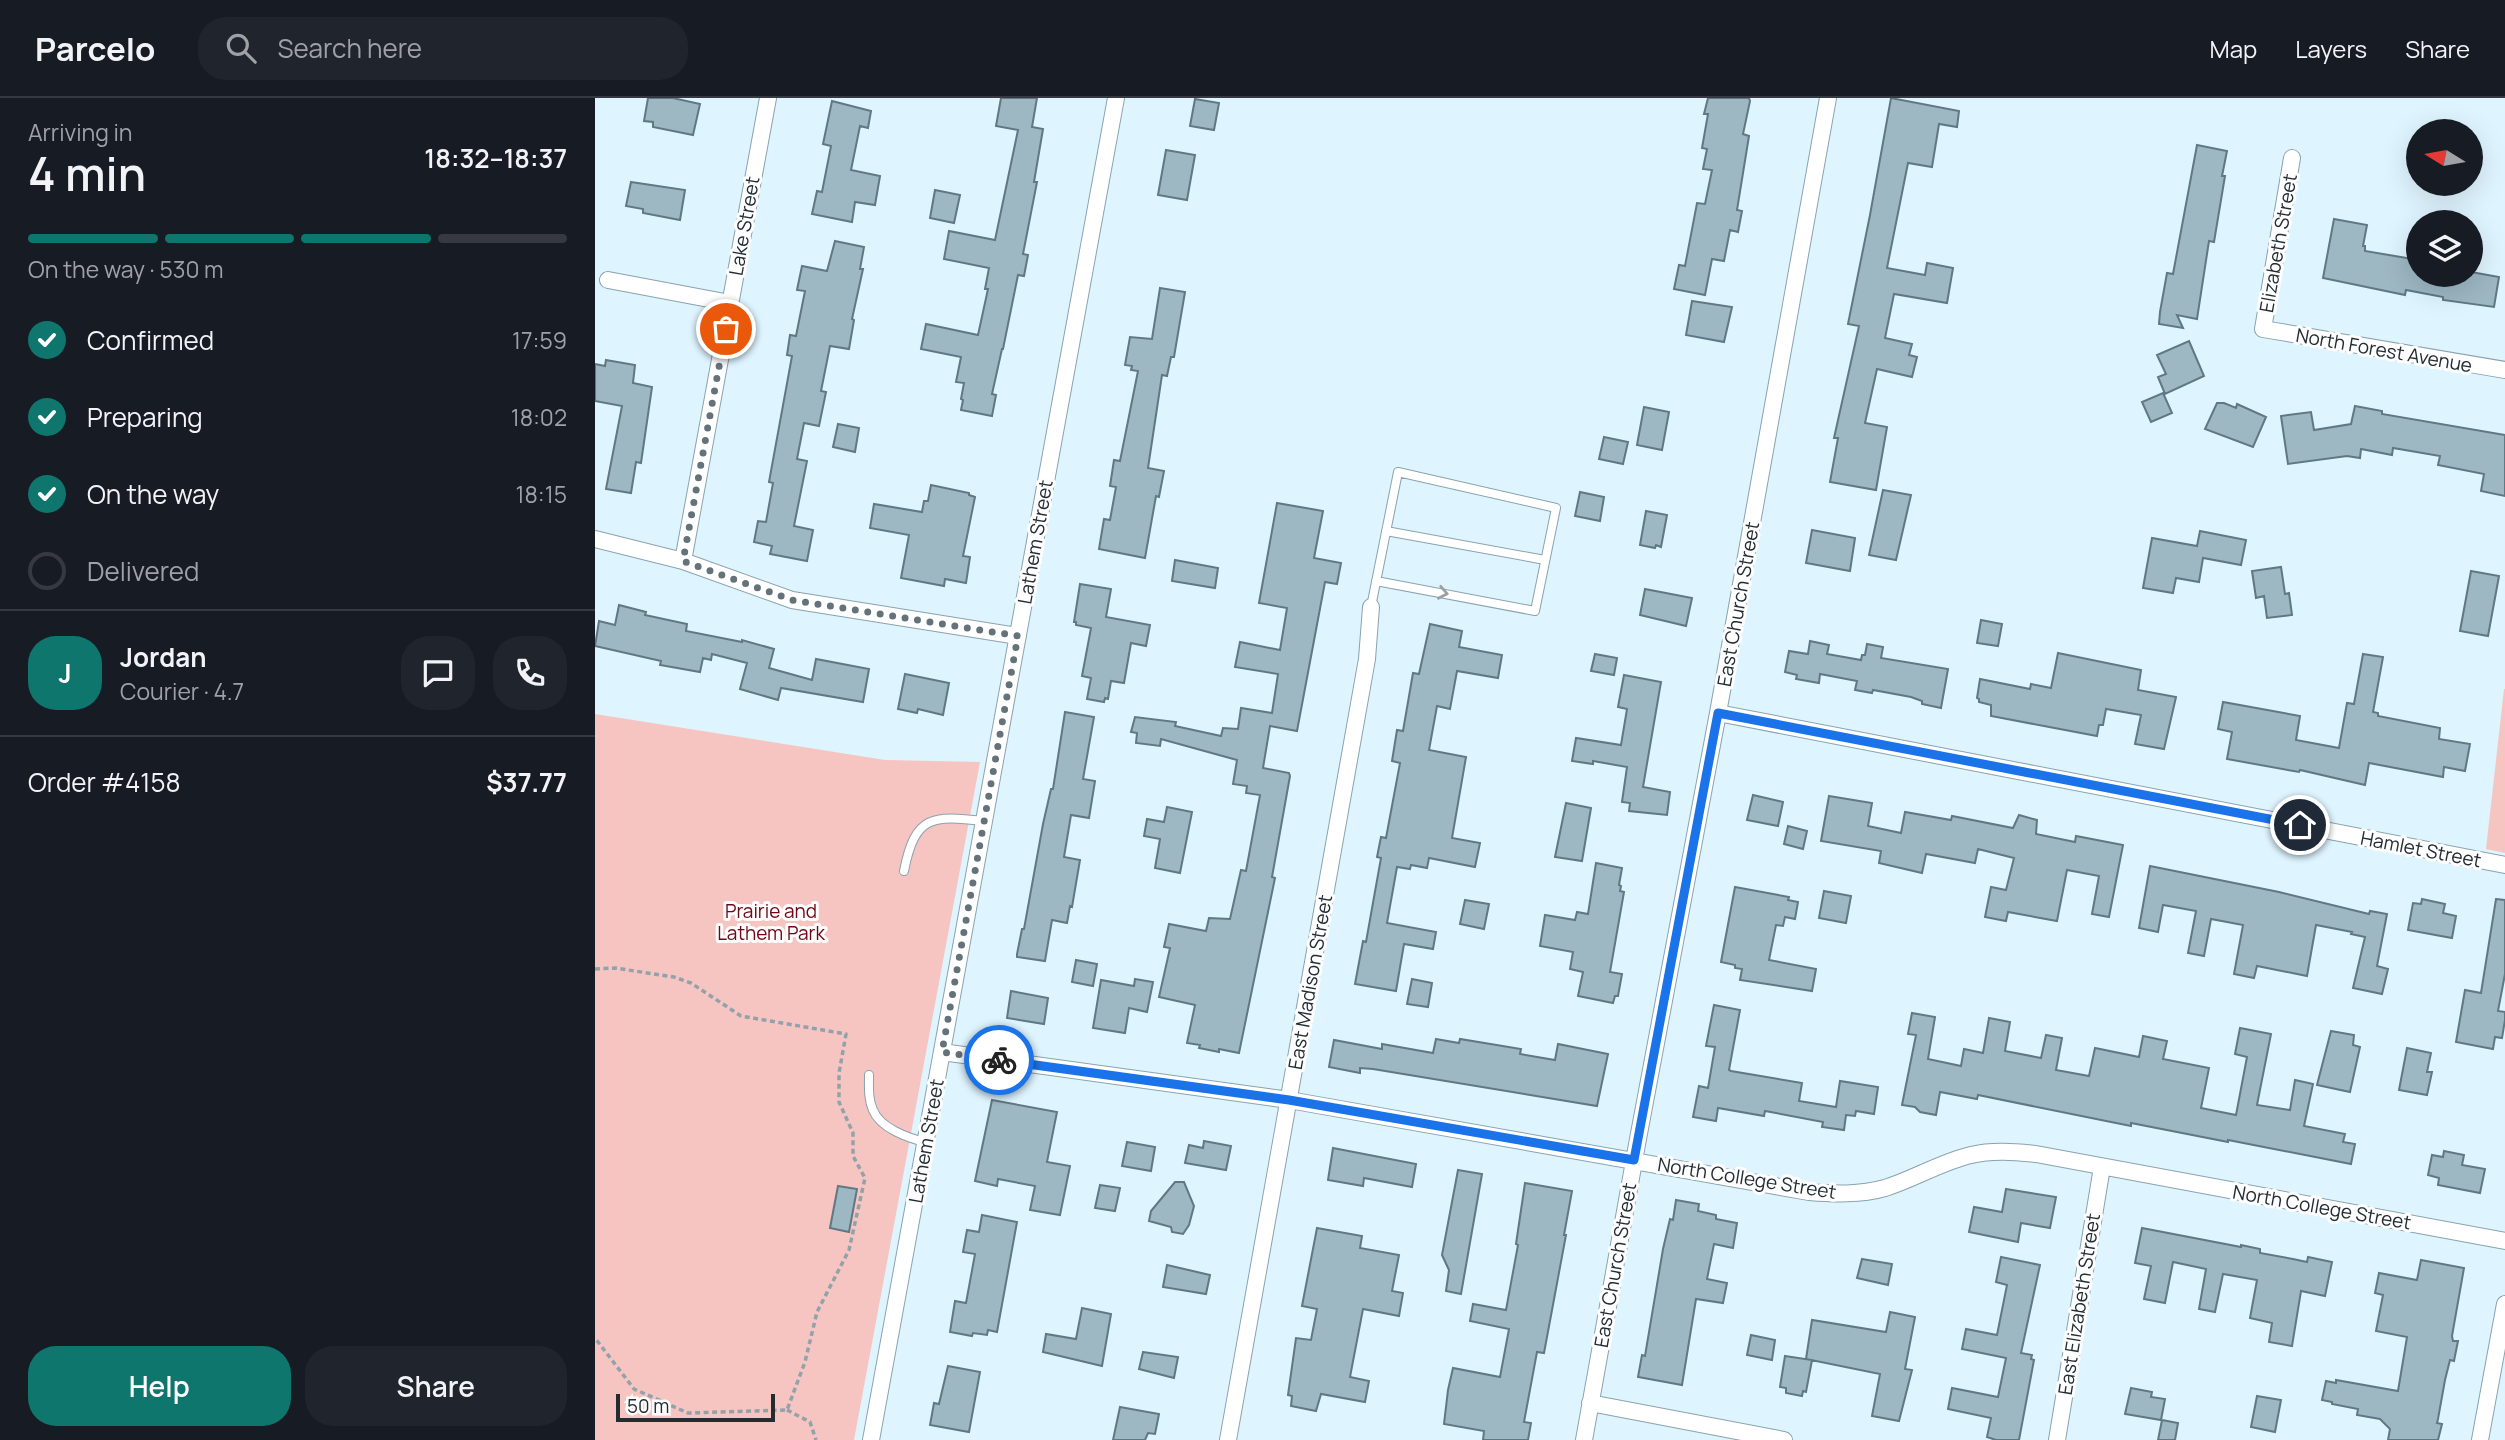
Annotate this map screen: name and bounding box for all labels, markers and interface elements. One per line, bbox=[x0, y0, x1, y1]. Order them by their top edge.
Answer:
search box bbox=[198, 17, 688, 80]
text: Parcelo bbox=[35, 26, 156, 71]
icon: search bbox=[222, 29, 260, 67]
text: Search here bbox=[278, 30, 422, 66]
text: Map bbox=[2210, 32, 2257, 65]
text: Layers bbox=[2295, 32, 2367, 65]
text: Share bbox=[2405, 32, 2470, 65]
text: Arriving in bbox=[28, 116, 133, 148]
north arrow bbox=[2406, 119, 2483, 196]
map controls bbox=[2406, 119, 2483, 287]
text: 18:32–18:37 bbox=[424, 140, 567, 176]
text: 4 min bbox=[28, 142, 146, 205]
street label: Elizabeth Street bbox=[2253, 172, 2303, 314]
street label: Lake Street bbox=[722, 174, 766, 278]
button: layers bbox=[2406, 210, 2483, 287]
text: On the way · 530 m bbox=[28, 253, 224, 285]
pin bbox=[696, 299, 756, 359]
icon: bag bbox=[707, 310, 745, 348]
icon: check bbox=[28, 321, 66, 359]
text: Confirmed bbox=[87, 322, 214, 358]
street label: North Forest Avenue bbox=[2294, 322, 2474, 378]
text: 17:59 bbox=[512, 324, 567, 356]
icon: check bbox=[28, 398, 66, 436]
text: Preparing bbox=[87, 399, 203, 435]
text: 18:02 bbox=[511, 401, 567, 433]
icon: check bbox=[28, 475, 66, 513]
text: On the way bbox=[87, 476, 219, 512]
text: 18:15 bbox=[516, 478, 567, 510]
street label: Lathem Street bbox=[1011, 478, 1059, 606]
street label: East Church Street bbox=[1711, 520, 1765, 688]
text: Delivered bbox=[87, 553, 199, 589]
one-way arrow bbox=[1437, 585, 1449, 600]
button: chat bbox=[401, 636, 475, 710]
button: phone bbox=[493, 636, 567, 710]
text: Jordan bbox=[120, 639, 206, 675]
text: J bbox=[58, 655, 72, 691]
text: Courier · 4.7 bbox=[120, 675, 244, 707]
text: Order #4158 bbox=[28, 764, 181, 800]
text: $37.77 bbox=[486, 764, 567, 800]
pin bbox=[2270, 795, 2330, 855]
icon: home bbox=[2281, 806, 2319, 844]
street label: Hamlet Street bbox=[2358, 825, 2484, 873]
street label: East Madison Street bbox=[1282, 893, 1338, 1071]
park label: Prairie and Lathem Park bbox=[717, 898, 825, 946]
courier bbox=[964, 1025, 1034, 1095]
icon: bike bbox=[980, 1041, 1018, 1079]
street label: Lathem Street bbox=[902, 1077, 950, 1205]
street label: North College Street bbox=[1656, 1151, 1838, 1205]
street label: North College Street bbox=[2231, 1179, 2413, 1235]
street label: East Church Street bbox=[1588, 1181, 1642, 1349]
street label: East Elizabeth Street bbox=[2052, 1211, 2106, 1397]
button: Help bbox=[28, 1346, 291, 1426]
button: Share bbox=[305, 1346, 567, 1426]
scale bar bbox=[616, 1391, 775, 1423]
text: 50 m bbox=[627, 1393, 669, 1419]

